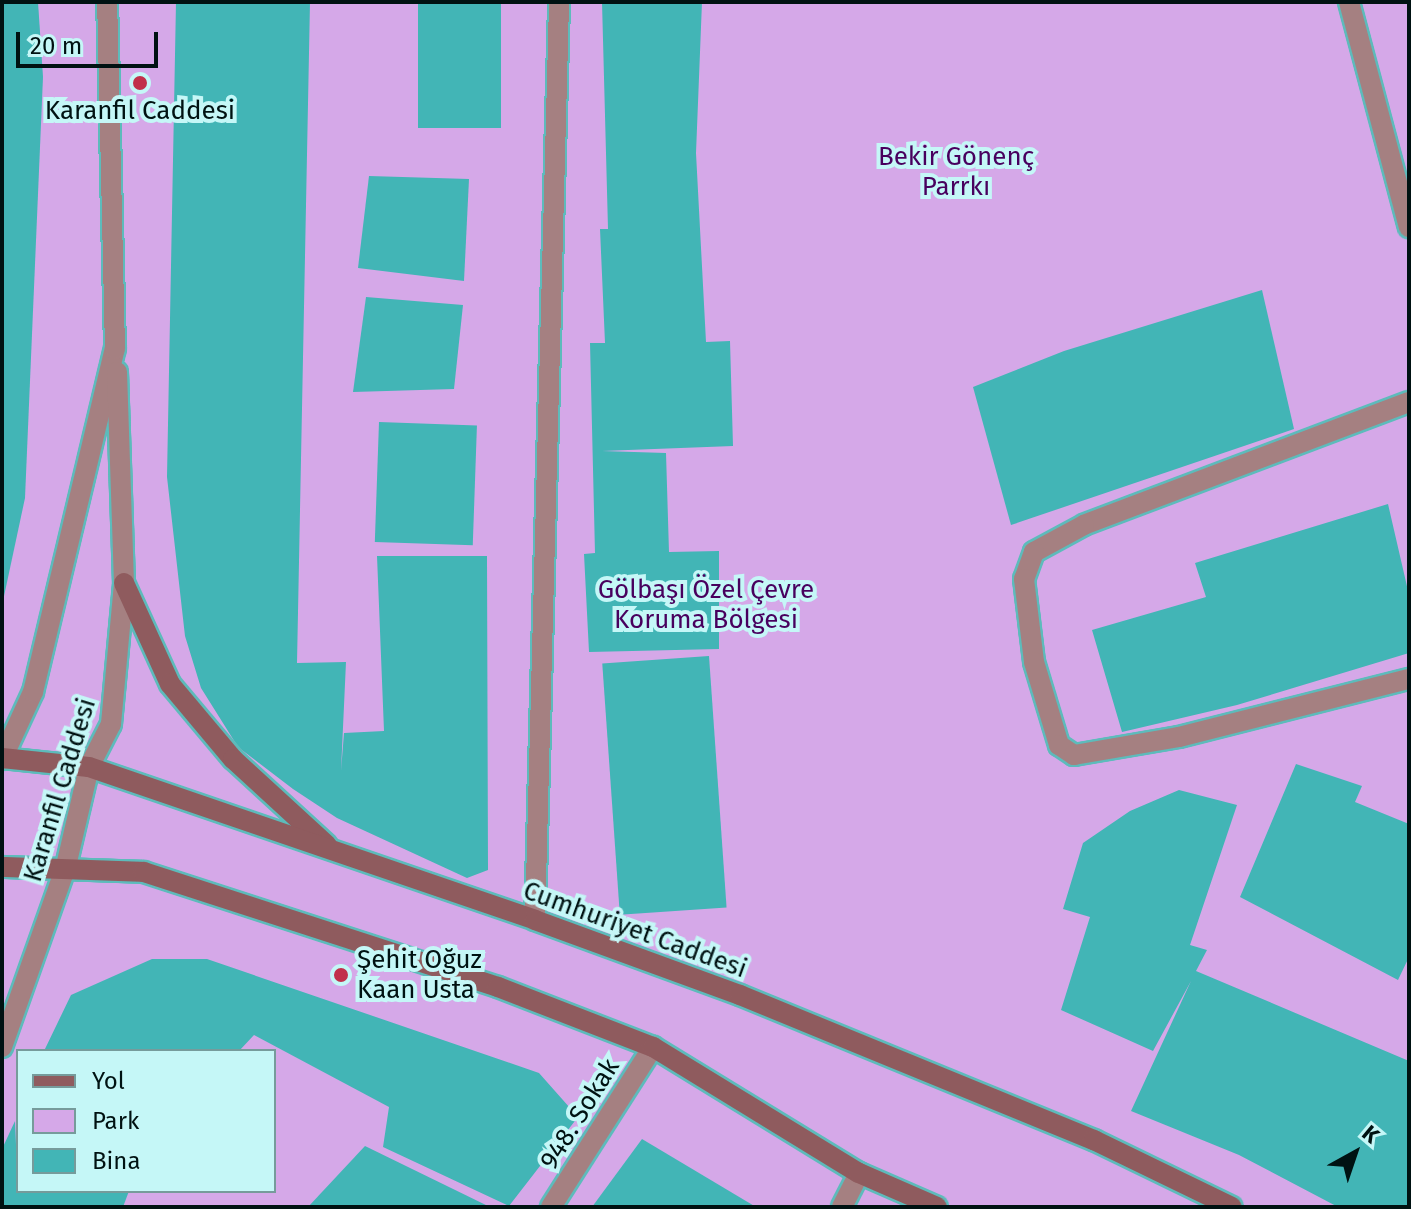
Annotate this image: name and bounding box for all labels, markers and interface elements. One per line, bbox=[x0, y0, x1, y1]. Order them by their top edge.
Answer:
scale bar bbox=[20, 16, 162, 66]
text: 20 m bbox=[30, 32, 82, 60]
marker: Karanfil Caddesi bbox=[131, 74, 149, 92]
place label: Karanfil Caddesi bbox=[45, 95, 235, 127]
park label: Bekir Gönenç Parrkı bbox=[878, 141, 1034, 202]
park label: Gölbaşı Özel Çevre Koruma Bölgesi bbox=[598, 574, 814, 636]
street label: Karanfil Caddesi bbox=[17, 694, 103, 886]
street label: Cumhuriyet Caddesi bbox=[519, 875, 751, 985]
place label: Şehit Oğuz Kaan Usta bbox=[357, 944, 482, 1006]
marker: Şehit Oğuz Kaan Usta bbox=[332, 966, 350, 984]
legend bbox=[16, 1049, 276, 1193]
street label: 948. Sokak bbox=[534, 1053, 626, 1175]
text: Yol bbox=[92, 1067, 125, 1095]
text: Park bbox=[92, 1107, 139, 1135]
north arrow bbox=[1315, 1113, 1395, 1193]
text: K bbox=[1357, 1119, 1385, 1149]
text: Bina bbox=[92, 1147, 140, 1175]

